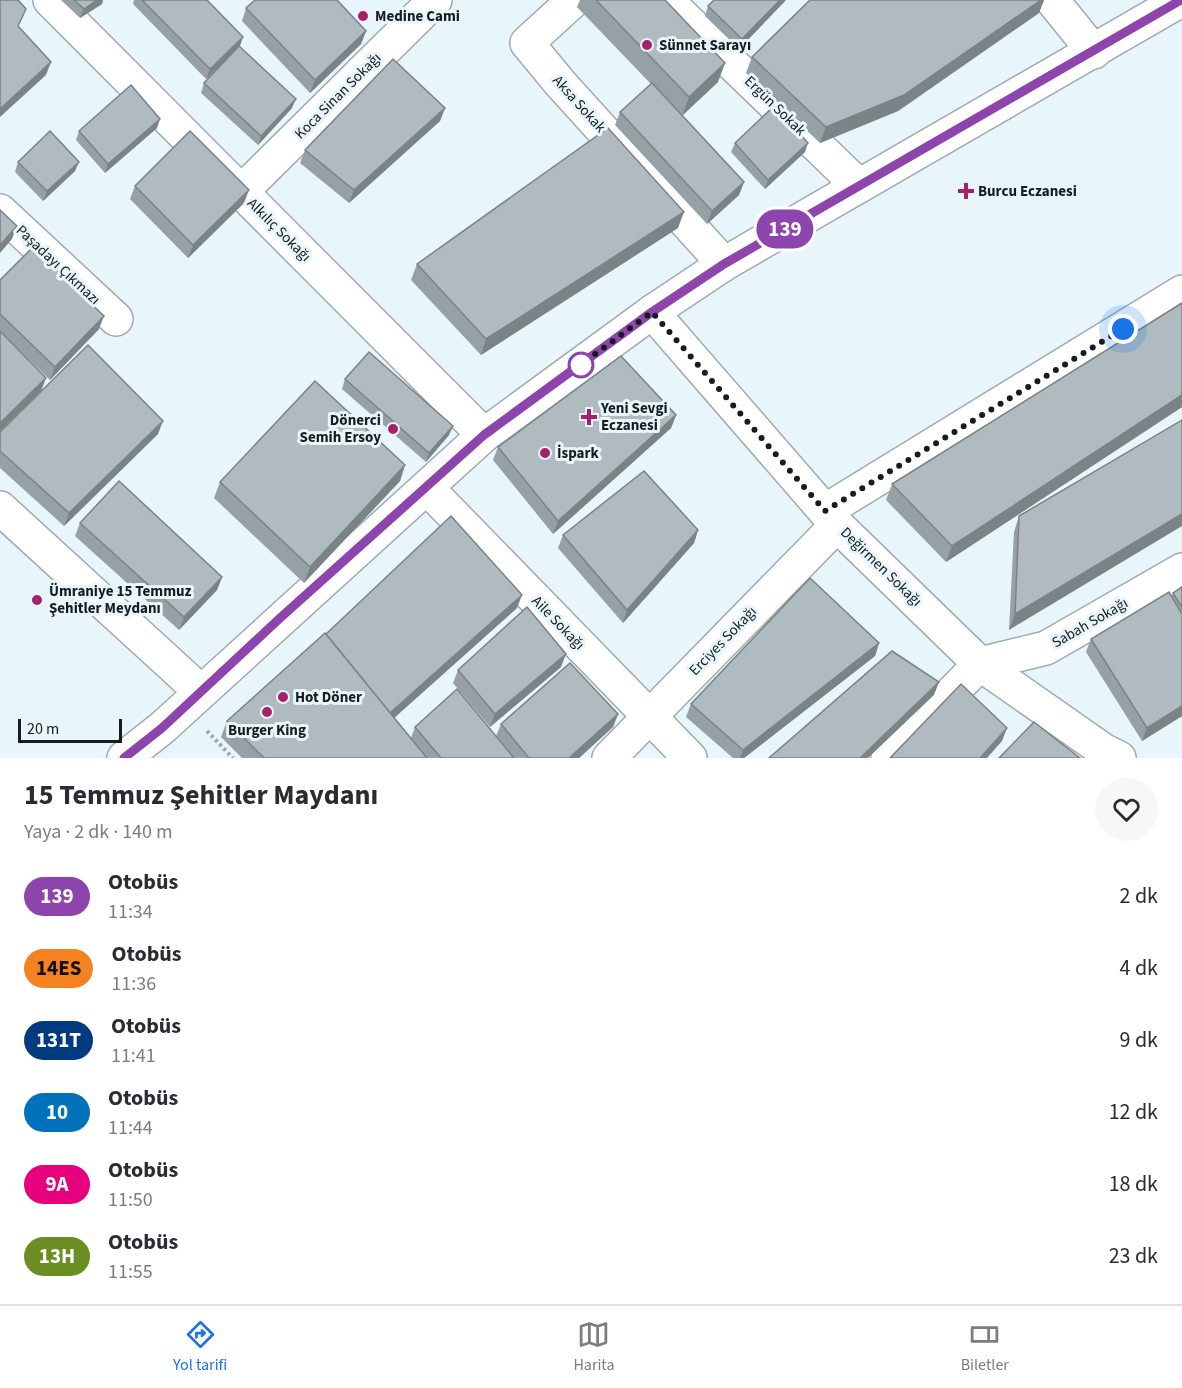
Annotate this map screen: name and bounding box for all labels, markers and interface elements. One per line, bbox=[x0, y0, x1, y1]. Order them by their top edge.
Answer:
place label: Medine Cami bbox=[375, 6, 460, 27]
marker: Medine Cami bbox=[356, 9, 370, 23]
place label: Sünnet Sarayı bbox=[659, 35, 751, 56]
marker: Sünnet Sarayı bbox=[640, 38, 654, 52]
street label: Koca Sinan Sokağı bbox=[290, 48, 386, 144]
street label: Aksa Sokak bbox=[548, 71, 611, 138]
street label: Ergün Sokak bbox=[740, 71, 811, 141]
place label: Burcu Eczanesi bbox=[978, 181, 1077, 202]
marker: Burcu Eczanesi bbox=[959, 184, 973, 198]
street label: Alkılıç Sokağı bbox=[242, 193, 316, 267]
line badge: 139 bbox=[750, 210, 820, 248]
text: 139 bbox=[768, 214, 802, 244]
street label: Paşadayı Çıkmazı bbox=[11, 220, 105, 310]
your location bbox=[1108, 314, 1138, 344]
unlabelled marker bbox=[568, 352, 594, 378]
place label: Yeni Sevgi Eczanesi bbox=[600, 398, 668, 436]
place label: Dönerci Semih Ersoy bbox=[300, 410, 381, 448]
marker: Yeni Sevgi Eczanesi bbox=[582, 410, 596, 424]
marker: Dönerci Semih Ersoy bbox=[386, 422, 400, 436]
place label: İspark bbox=[557, 443, 599, 464]
marker: İspark bbox=[538, 446, 552, 460]
street label: Değirmen Sokağı bbox=[835, 523, 927, 611]
place label: Ümraniye 15 Temmuz Şehitler Meydanı bbox=[49, 581, 192, 619]
street label: Aile Sokağı bbox=[527, 591, 589, 655]
marker: Ümraniye 15 Temmuz Şehitler Meydanı bbox=[30, 593, 44, 607]
street label: Sabah Sokağı bbox=[1048, 593, 1132, 653]
street label: Erciyes Sokağı bbox=[684, 602, 762, 680]
place label: Hot Döner bbox=[295, 687, 362, 708]
marker: Hot Döner bbox=[276, 690, 290, 704]
marker: Burger King bbox=[260, 705, 274, 719]
scale bar bbox=[18, 716, 122, 744]
text: 20 m bbox=[27, 718, 59, 740]
place label: Burger King bbox=[228, 720, 306, 741]
text: 15 Temmuz Şehitler Maydanı bbox=[24, 775, 378, 815]
button: heart bbox=[1095, 778, 1158, 841]
text: Yaya · 2 dk · 140 m bbox=[24, 818, 173, 846]
text: Otobüs bbox=[108, 866, 178, 898]
text: 2 dk bbox=[1120, 880, 1158, 912]
text: 139 bbox=[40, 881, 74, 911]
text: 11:34 bbox=[108, 898, 153, 926]
text: Otobüs bbox=[111, 938, 182, 970]
text: 4 dk bbox=[1120, 952, 1158, 984]
text: 14ES bbox=[36, 953, 81, 983]
text: 11:36 bbox=[111, 970, 156, 998]
text: Otobüs bbox=[111, 1010, 181, 1042]
text: 9 dk bbox=[1120, 1024, 1158, 1056]
text: 131T bbox=[36, 1025, 81, 1055]
text: 11:41 bbox=[111, 1042, 156, 1070]
text: Otobüs bbox=[108, 1082, 178, 1114]
text: 12 dk bbox=[1109, 1096, 1158, 1128]
text: 10 bbox=[46, 1097, 68, 1127]
text: 11:44 bbox=[108, 1114, 153, 1142]
text: Otobüs bbox=[108, 1154, 178, 1186]
text: 18 dk bbox=[1109, 1168, 1158, 1200]
text: 9A bbox=[45, 1169, 69, 1199]
text: 11:50 bbox=[108, 1186, 153, 1214]
text: Otobüs bbox=[108, 1226, 178, 1258]
text: 23 dk bbox=[1109, 1240, 1158, 1272]
text: 13H bbox=[39, 1241, 75, 1271]
text: 11:55 bbox=[108, 1258, 153, 1286]
tab: Yol tarifi bbox=[173, 1318, 227, 1376]
tab: Harita bbox=[573, 1318, 615, 1376]
tab: Biletler bbox=[961, 1318, 1009, 1376]

